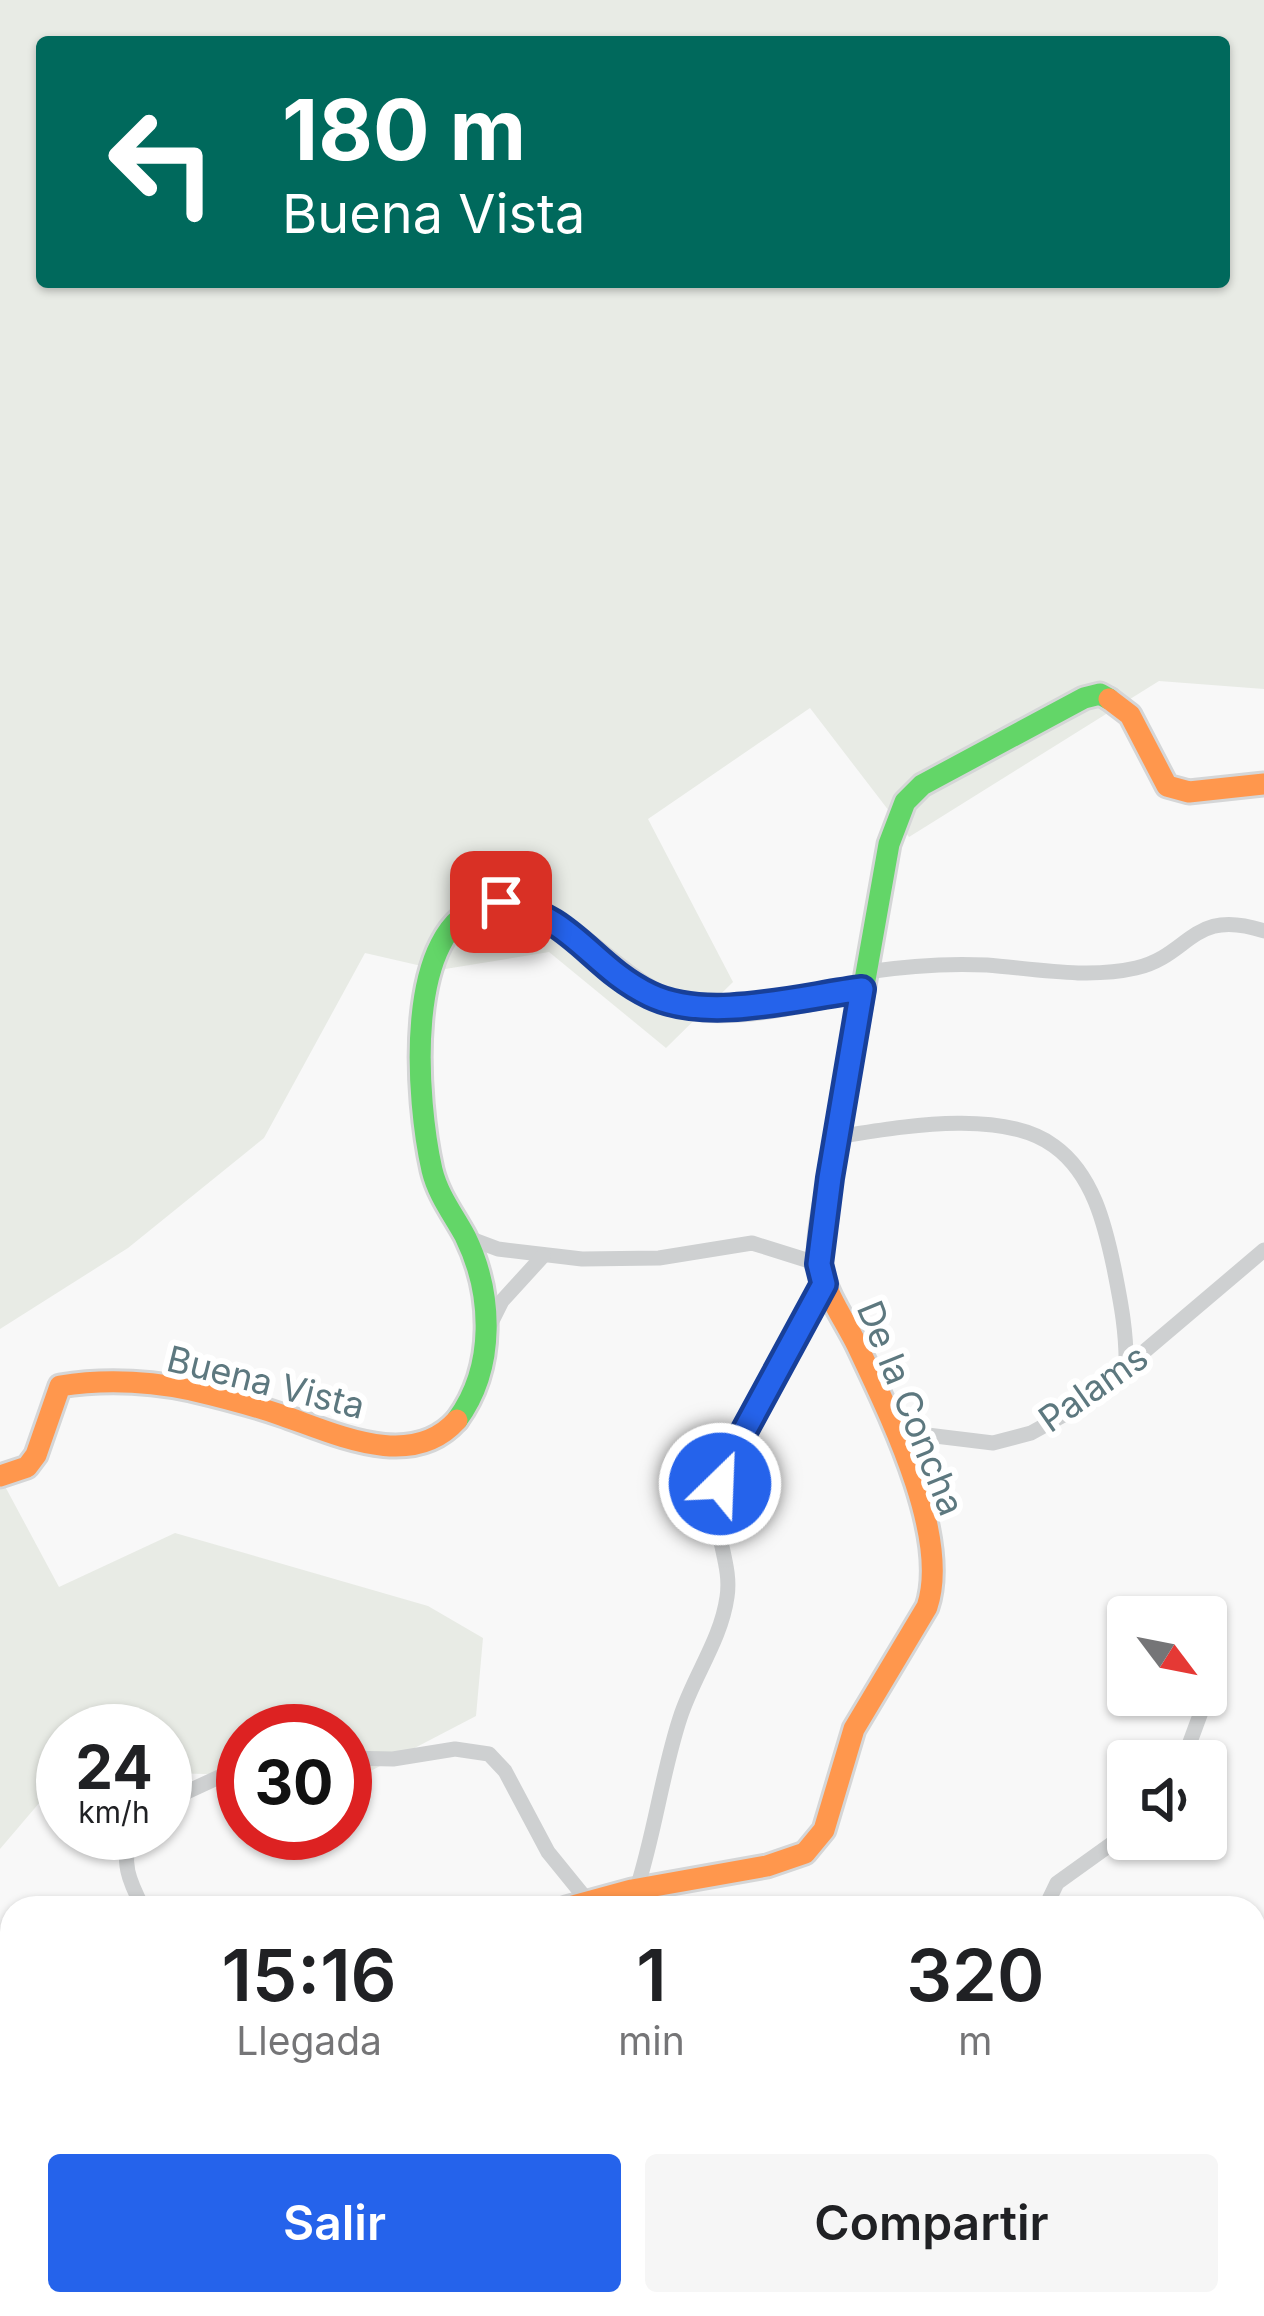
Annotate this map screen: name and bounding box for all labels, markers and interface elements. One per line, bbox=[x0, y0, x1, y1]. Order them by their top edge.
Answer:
text: 180 m bbox=[282, 79, 526, 180]
icon: left bbox=[84, 84, 240, 240]
text: Buena Vista bbox=[282, 181, 585, 246]
pin bbox=[450, 851, 552, 953]
icon: arrive bbox=[468, 869, 534, 935]
street label: De la Concha bbox=[848, 1294, 974, 1522]
street label: Palams bbox=[1030, 1335, 1156, 1441]
street label: Buena Vista bbox=[163, 1336, 369, 1428]
position arrow bbox=[657, 1421, 783, 1547]
north arrow bbox=[1107, 1596, 1227, 1716]
map controls bbox=[1107, 1596, 1227, 1860]
speed limit sign: 30 bbox=[216, 1704, 372, 1860]
text: 24 bbox=[75, 1731, 153, 1803]
button: sound bbox=[1107, 1740, 1227, 1860]
text: km/h bbox=[78, 1794, 150, 1830]
text: 15:16 bbox=[221, 1931, 397, 2018]
text: 1 bbox=[636, 1931, 667, 2018]
text: 320 bbox=[906, 1931, 1044, 2018]
text: Llegada bbox=[236, 2017, 382, 2064]
text: min bbox=[618, 2017, 685, 2064]
text: m bbox=[958, 2017, 992, 2064]
button: Salir bbox=[48, 2154, 621, 2292]
button: Compartir bbox=[645, 2154, 1218, 2292]

